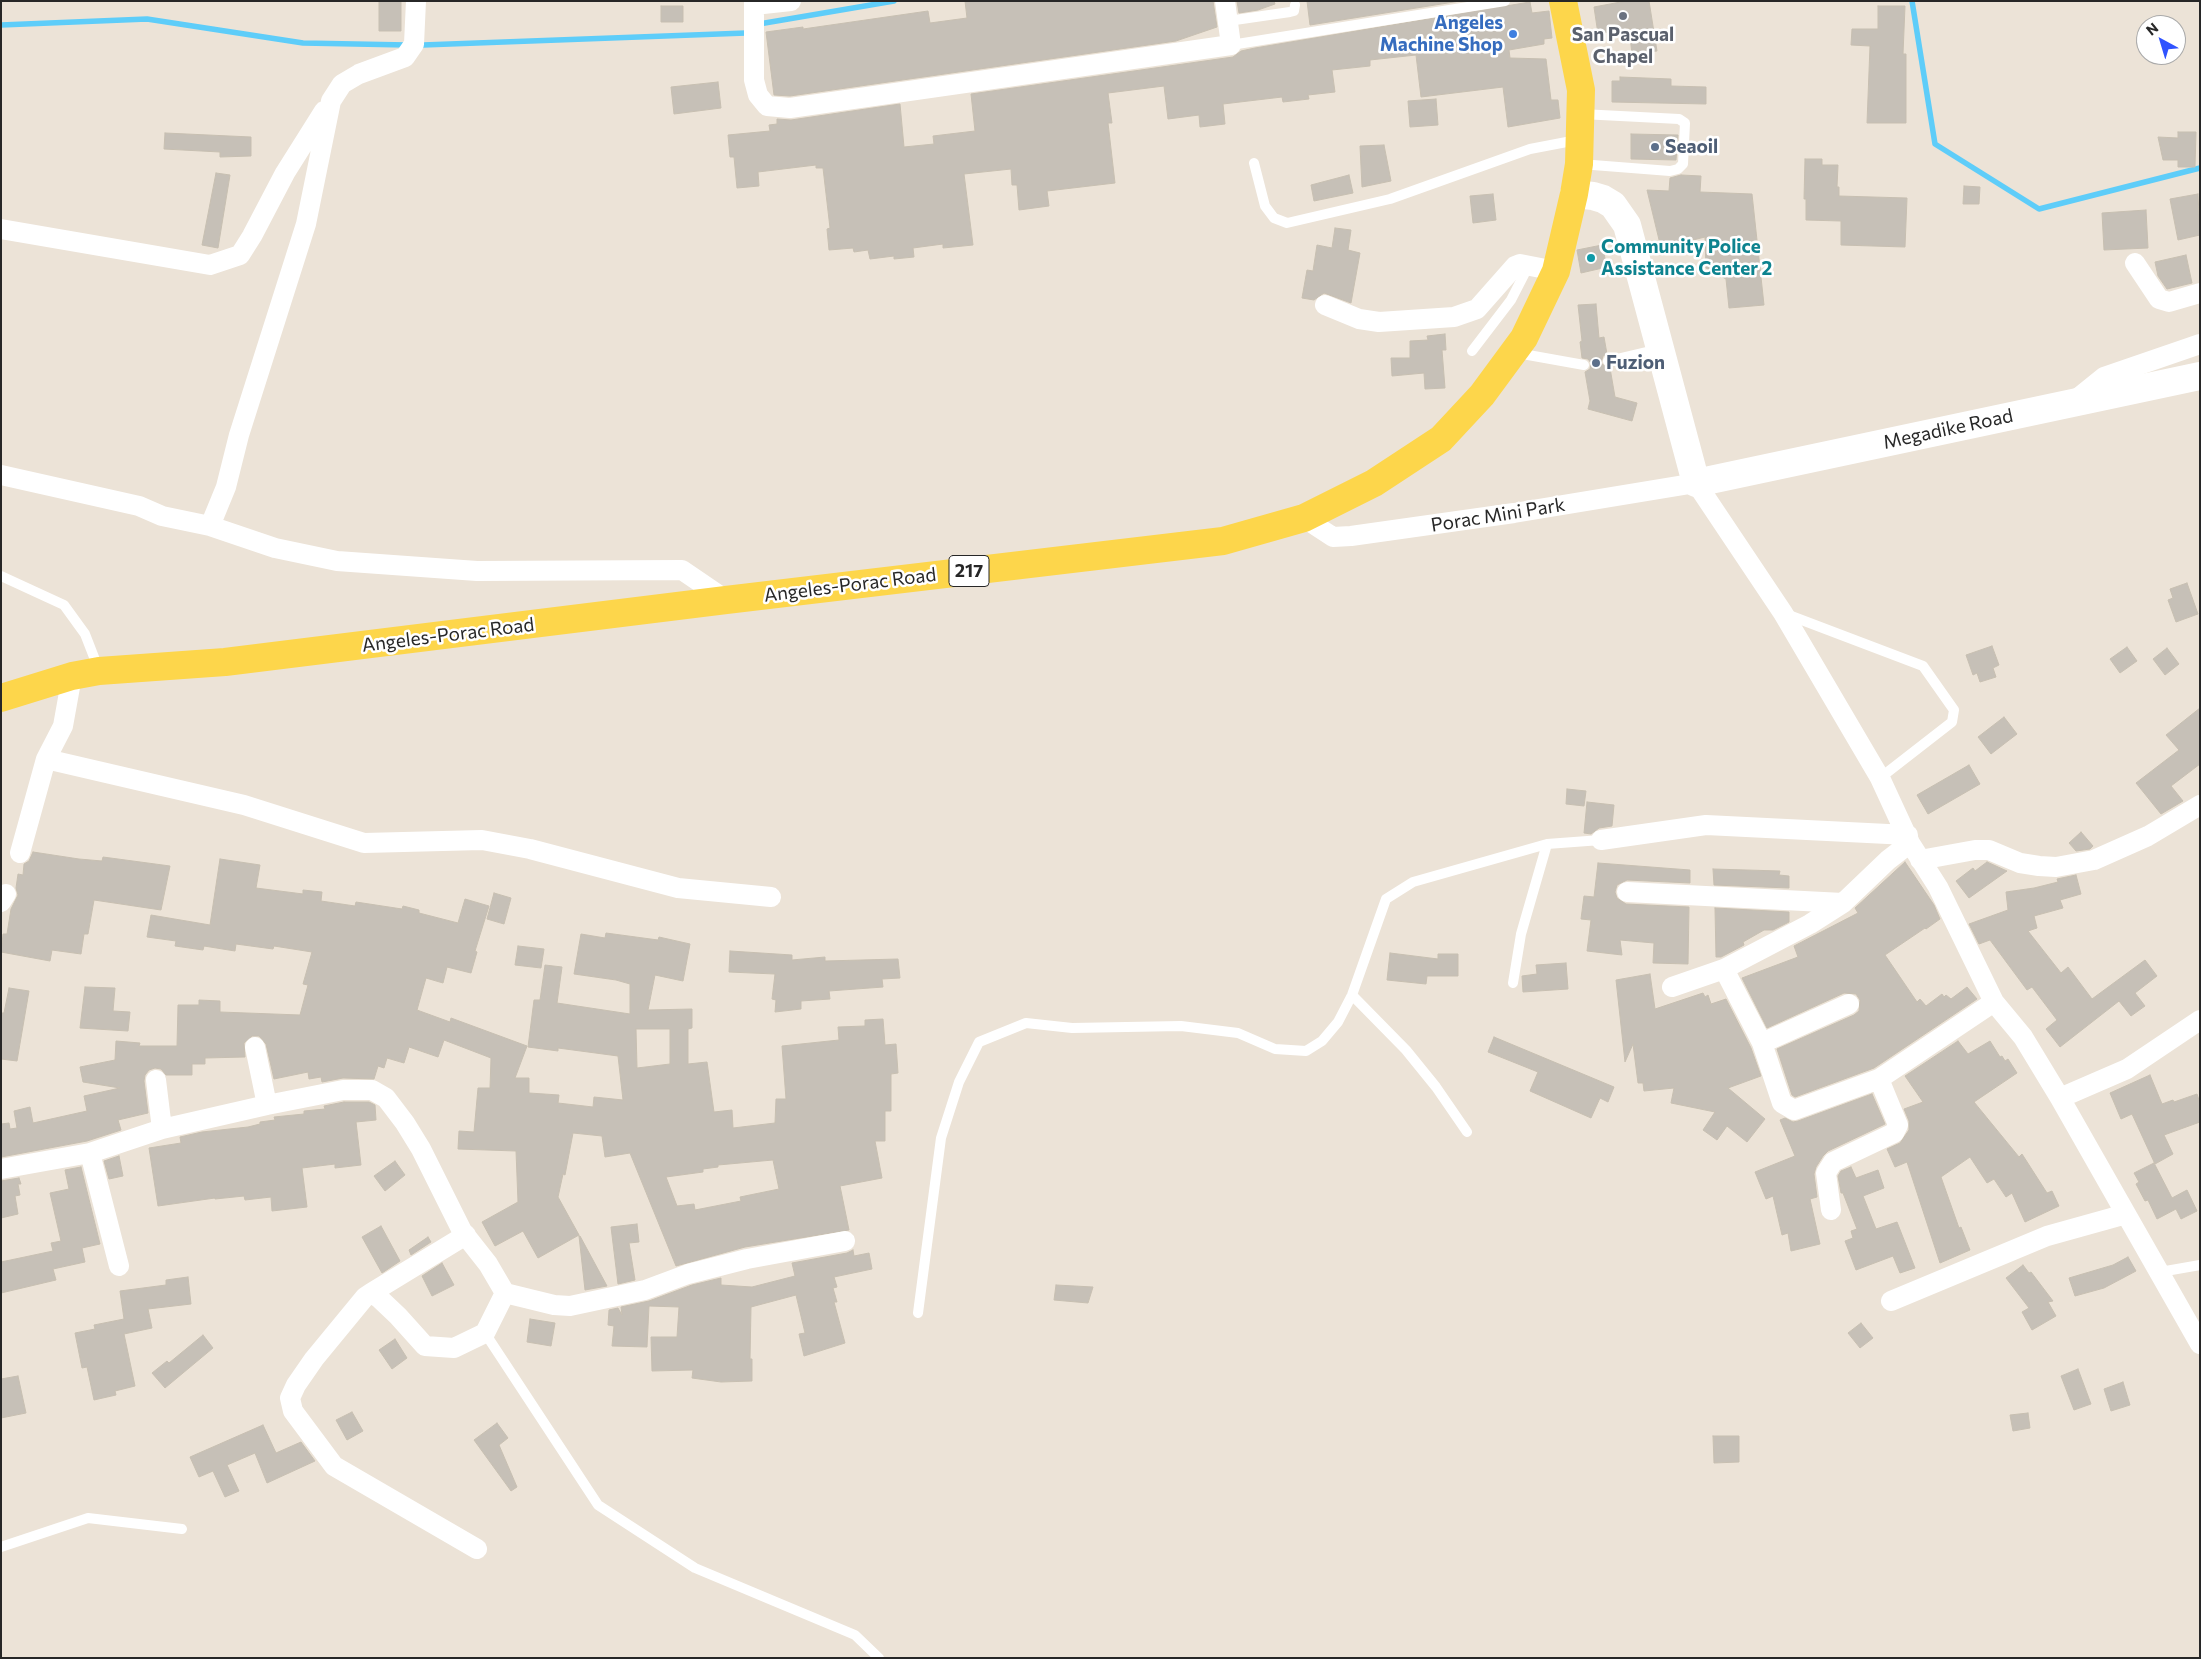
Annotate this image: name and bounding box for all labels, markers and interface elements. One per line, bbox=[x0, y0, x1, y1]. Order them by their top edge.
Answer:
marker: San Pascual Chapel bbox=[1617, 10, 1629, 22]
place label: Angeles Machine Shop bbox=[1380, 12, 1503, 56]
north arrow bbox=[2136, 15, 2186, 65]
text: N bbox=[2142, 19, 2161, 39]
place label: San Pascual Chapel bbox=[1572, 24, 1674, 68]
marker: Angeles Machine Shop bbox=[1507, 28, 1519, 40]
place label: Seaoil bbox=[1665, 136, 1718, 158]
marker: Seaoil bbox=[1649, 141, 1661, 153]
place label: Community Police Assistance Center 2 bbox=[1601, 236, 1772, 280]
marker: Community Police Assistance Center 2 bbox=[1585, 252, 1597, 264]
place label: Fuzion bbox=[1606, 352, 1665, 374]
marker: Fuzion bbox=[1590, 357, 1602, 369]
street label: Megadike Road bbox=[1881, 404, 2015, 454]
street label: Porac Mini Park bbox=[1429, 493, 1567, 537]
road number: 217 bbox=[949, 556, 989, 586]
street label: Angeles-Porac Road bbox=[763, 563, 937, 607]
street label: Angeles-Porac Road bbox=[361, 613, 535, 657]

